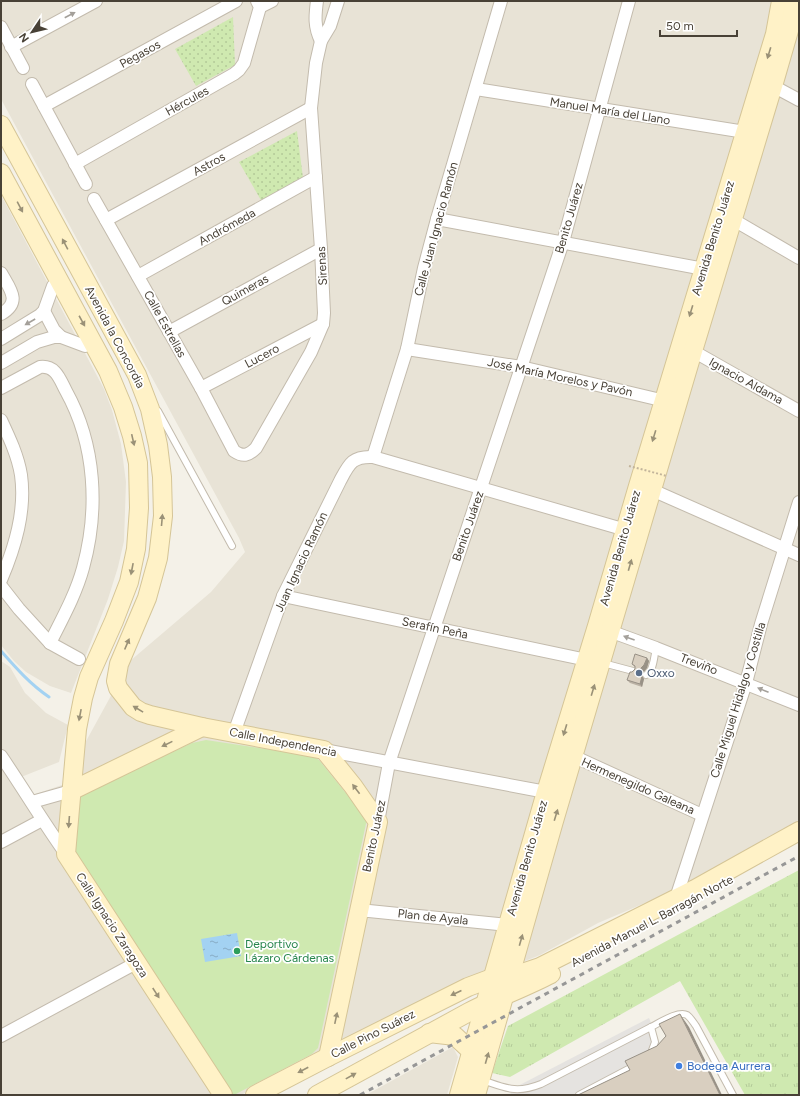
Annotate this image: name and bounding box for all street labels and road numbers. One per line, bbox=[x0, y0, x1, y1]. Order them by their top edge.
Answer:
street label: Pegasos bbox=[117, 37, 163, 71]
street label: Hércules bbox=[163, 83, 212, 119]
street label: Manuel María del Llano bbox=[549, 95, 671, 127]
street label: Astros bbox=[190, 149, 228, 179]
street label: Calle Juan Ignacio Ramón bbox=[411, 160, 461, 297]
street label: Avenida Benito Juárez bbox=[689, 179, 737, 297]
street label: Benito Juárez bbox=[552, 181, 586, 255]
street label: Andrómeda bbox=[196, 206, 258, 248]
street label: Sirenas bbox=[314, 246, 330, 286]
street label: Quimeras bbox=[219, 271, 271, 309]
street label: Avenida la Concordia bbox=[82, 284, 148, 390]
street label: Calle Estrellas bbox=[141, 288, 189, 360]
street label: Lucero bbox=[242, 341, 282, 371]
street label: José María Morelos y Pavón bbox=[486, 355, 634, 399]
street label: Ignacio Aldama bbox=[707, 355, 785, 407]
street label: Benito Juárez bbox=[449, 489, 487, 563]
street label: Avenida Benito Juárez bbox=[597, 489, 643, 607]
street label: Juan Ignacio Ramón bbox=[272, 510, 330, 614]
street label: Serafín Peña bbox=[401, 614, 469, 642]
street label: Calle Miguel Hidalgo y Costilla bbox=[708, 620, 768, 780]
street label: Treviño bbox=[678, 650, 720, 678]
street label: Calle Independencia bbox=[228, 725, 338, 759]
street label: Hermenegildo Galeana bbox=[579, 755, 697, 817]
street label: Benito Juárez bbox=[360, 799, 388, 873]
street label: Avenida Benito Juárez bbox=[504, 799, 550, 917]
street label: Calle Ignacio Zaragoza bbox=[73, 870, 151, 980]
street label: Avenida Manuel L. Barragán Norte bbox=[569, 872, 736, 970]
street label: Plan de Ayala bbox=[397, 906, 469, 928]
street label: Calle Pino Suárez bbox=[329, 1007, 418, 1061]

